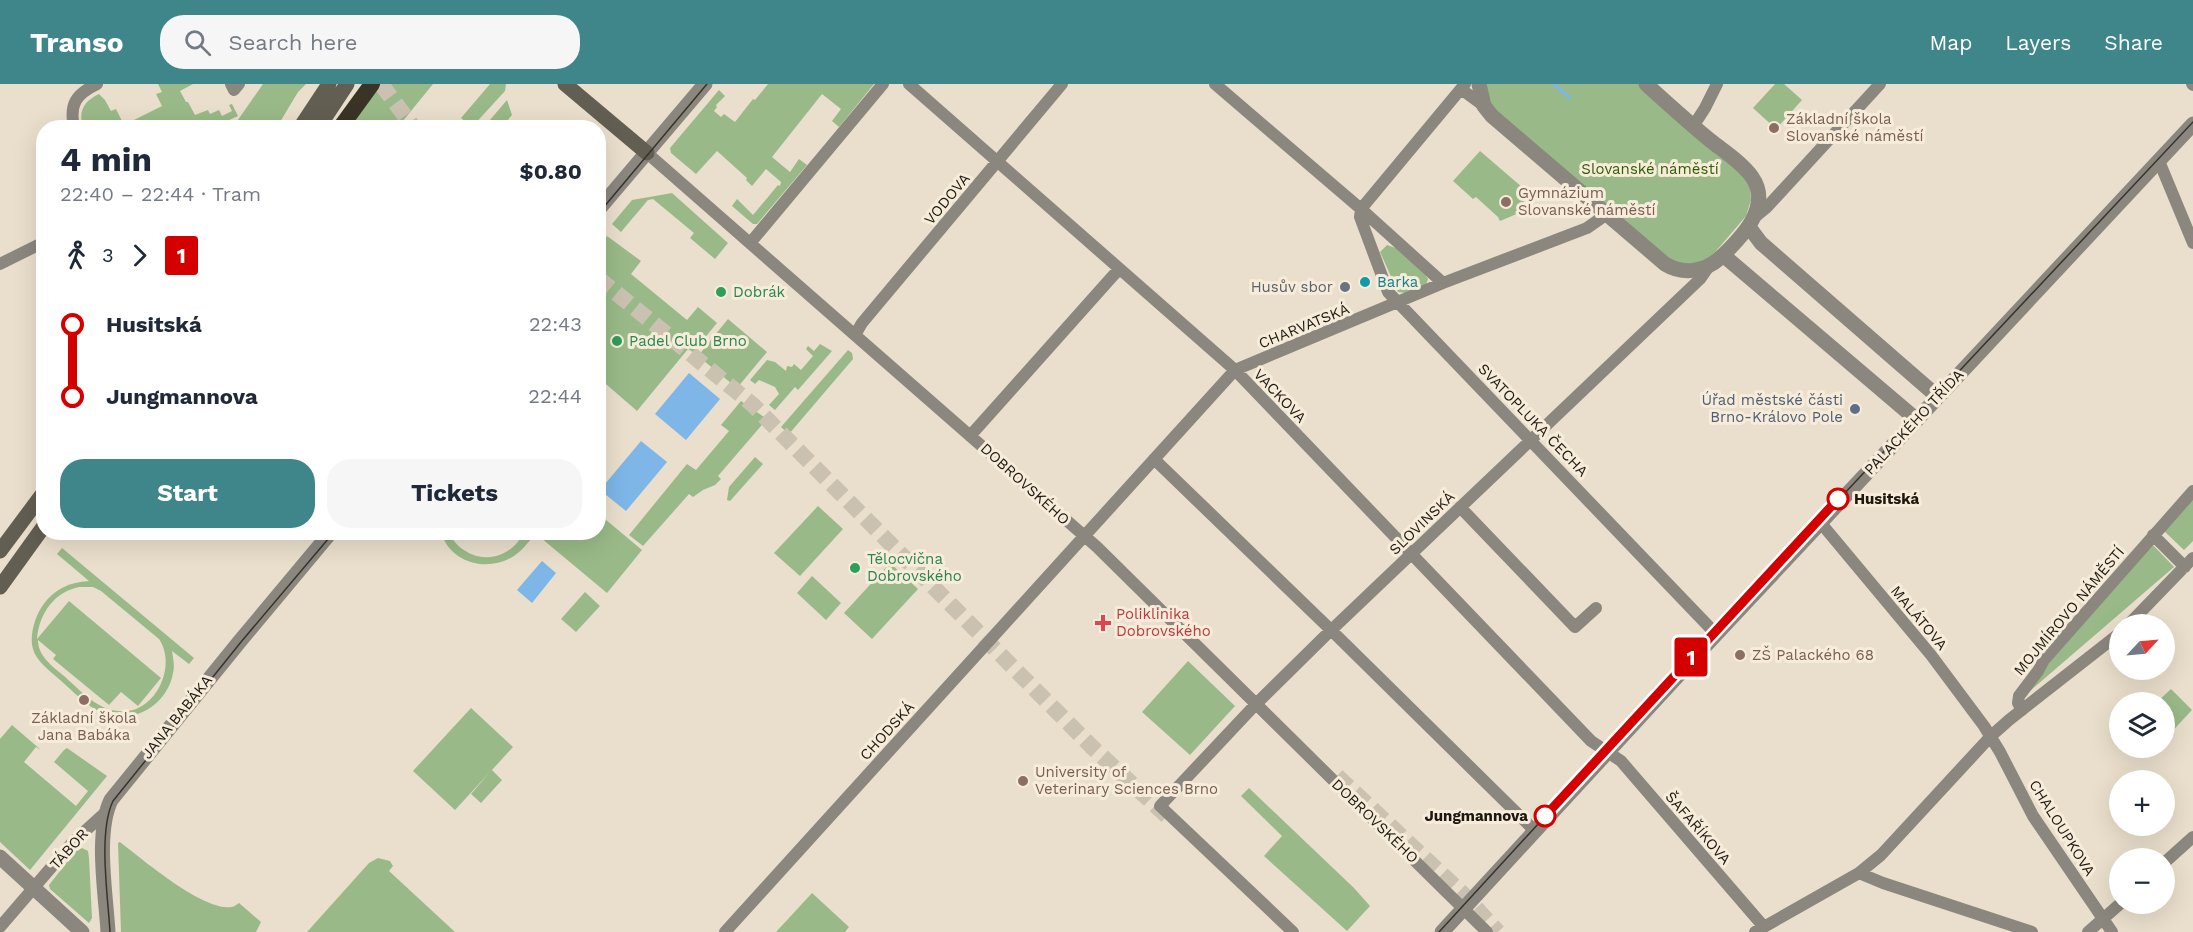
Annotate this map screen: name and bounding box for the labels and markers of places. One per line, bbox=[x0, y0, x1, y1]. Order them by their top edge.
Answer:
place label: Základní škola Slovanské náměstí bbox=[1786, 110, 1923, 145]
marker: Základní škola Slovanské náměstí bbox=[1767, 121, 1781, 135]
place label: Gymnázium Slovanské náměstí bbox=[1518, 184, 1655, 219]
marker: Gymnázium Slovanské náměstí bbox=[1499, 195, 1513, 209]
place label: Barka bbox=[1377, 273, 1419, 291]
marker: Barka bbox=[1358, 275, 1372, 289]
place label: Husův sbor bbox=[1251, 278, 1333, 296]
marker: Husův sbor bbox=[1338, 280, 1352, 294]
place label: Dobrák bbox=[733, 283, 786, 301]
marker: Dobrák bbox=[714, 285, 728, 299]
place label: Padel Club Brno bbox=[629, 332, 747, 350]
marker: Padel Club Brno bbox=[610, 334, 624, 348]
place label: Úřad městské části Brno-Královo Pole bbox=[1701, 391, 1843, 426]
marker: Úřad městské části Brno-Královo Pole bbox=[1848, 402, 1862, 416]
marker: Husitská bbox=[1827, 488, 1849, 510]
place label: Husitská bbox=[1854, 490, 1920, 508]
place label: Tělocvična Dobrovského bbox=[867, 550, 962, 585]
marker: Tělocvična Dobrovského bbox=[848, 561, 862, 575]
place label: Poliklinika Dobrovského bbox=[1116, 605, 1211, 640]
marker: Poliklinika Dobrovského bbox=[1094, 614, 1112, 632]
place label: ZŠ Palackého 68 bbox=[1752, 645, 1874, 664]
marker: ZŠ Palackého 68 bbox=[1733, 648, 1747, 662]
marker: Základní škola Jana Babáka bbox=[77, 693, 91, 707]
place label: Základní škola Jana Babáka bbox=[31, 709, 137, 744]
place label: University of Veterinary Sciences Brno bbox=[1035, 763, 1218, 798]
marker: University of Veterinary Sciences Brno bbox=[1016, 774, 1030, 788]
marker: Jungmannova bbox=[1534, 805, 1556, 827]
place label: Jungmannova bbox=[1425, 807, 1528, 825]

